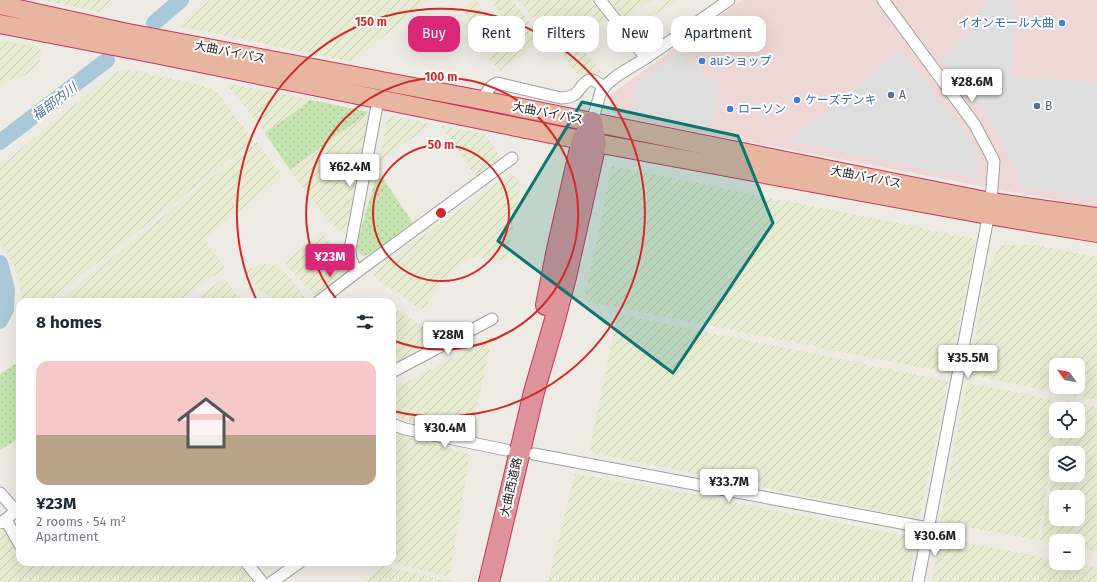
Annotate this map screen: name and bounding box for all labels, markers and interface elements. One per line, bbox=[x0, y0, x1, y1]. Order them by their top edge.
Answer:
text: 150 m bbox=[355, 15, 387, 29]
chip: Buy bbox=[408, 16, 460, 52]
chip: Rent bbox=[468, 16, 525, 52]
chip: Filters bbox=[533, 16, 599, 52]
chip: New bbox=[607, 16, 663, 52]
chip: Apartment bbox=[671, 16, 766, 52]
place label: イオンモール大曲 bbox=[958, 16, 1054, 30]
marker: イオンモール大曲 bbox=[1057, 18, 1067, 28]
street label: 大曲バイパス bbox=[193, 38, 267, 66]
place label: auショップ bbox=[710, 54, 772, 68]
marker: auショップ bbox=[697, 56, 707, 66]
pin: ¥28.6M bbox=[939, 69, 1005, 103]
text: 100 m bbox=[425, 70, 457, 84]
text: ¥28.6M bbox=[951, 74, 993, 89]
water label: 福部内川 bbox=[29, 79, 81, 123]
place label: A bbox=[899, 88, 906, 102]
marker: A bbox=[886, 90, 896, 100]
place label: ケーズデンキ bbox=[805, 93, 876, 107]
marker: ケーズデンキ bbox=[792, 95, 802, 105]
street label: 大曲バイパス bbox=[511, 99, 585, 127]
place label: B bbox=[1045, 99, 1052, 113]
marker: B bbox=[1032, 101, 1042, 111]
place label: ローソン bbox=[738, 102, 786, 116]
marker: ローソン bbox=[725, 104, 735, 114]
text: 50 m bbox=[428, 138, 454, 152]
pin: ¥62.4M bbox=[317, 154, 383, 188]
text: ¥62.4M bbox=[329, 159, 371, 174]
street label: 大曲バイパス bbox=[829, 163, 903, 191]
centre of rings bbox=[434, 206, 448, 220]
pin: ¥23M bbox=[306, 244, 354, 278]
text: ¥23M bbox=[315, 249, 345, 264]
icon: filters bbox=[354, 311, 376, 333]
text: 8 homes bbox=[36, 312, 102, 333]
pin: ¥28M bbox=[424, 322, 472, 356]
text: ¥28M bbox=[432, 327, 464, 342]
pin: ¥35.5M bbox=[935, 345, 1001, 379]
text: ¥35.5M bbox=[947, 350, 989, 365]
north arrow bbox=[1049, 358, 1085, 394]
map controls bbox=[1049, 358, 1085, 570]
icon: home bbox=[170, 387, 242, 459]
button: locate bbox=[1049, 402, 1085, 438]
pin: ¥30.4M bbox=[412, 415, 478, 449]
text: ¥30.4M bbox=[424, 420, 466, 435]
button: layers bbox=[1049, 446, 1085, 482]
street label: 大曲西道路 bbox=[497, 456, 525, 518]
pin: ¥33.7M bbox=[696, 469, 762, 503]
text: ¥33.7M bbox=[709, 474, 749, 489]
button: + bbox=[1049, 490, 1085, 526]
text: ¥23M bbox=[36, 493, 76, 514]
text: 2 rooms · 54 m² bbox=[36, 514, 126, 529]
pin: ¥30.6M bbox=[902, 523, 968, 557]
text: ¥30.6M bbox=[914, 528, 956, 543]
text: Apartment bbox=[36, 529, 98, 544]
button: − bbox=[1049, 534, 1085, 570]

